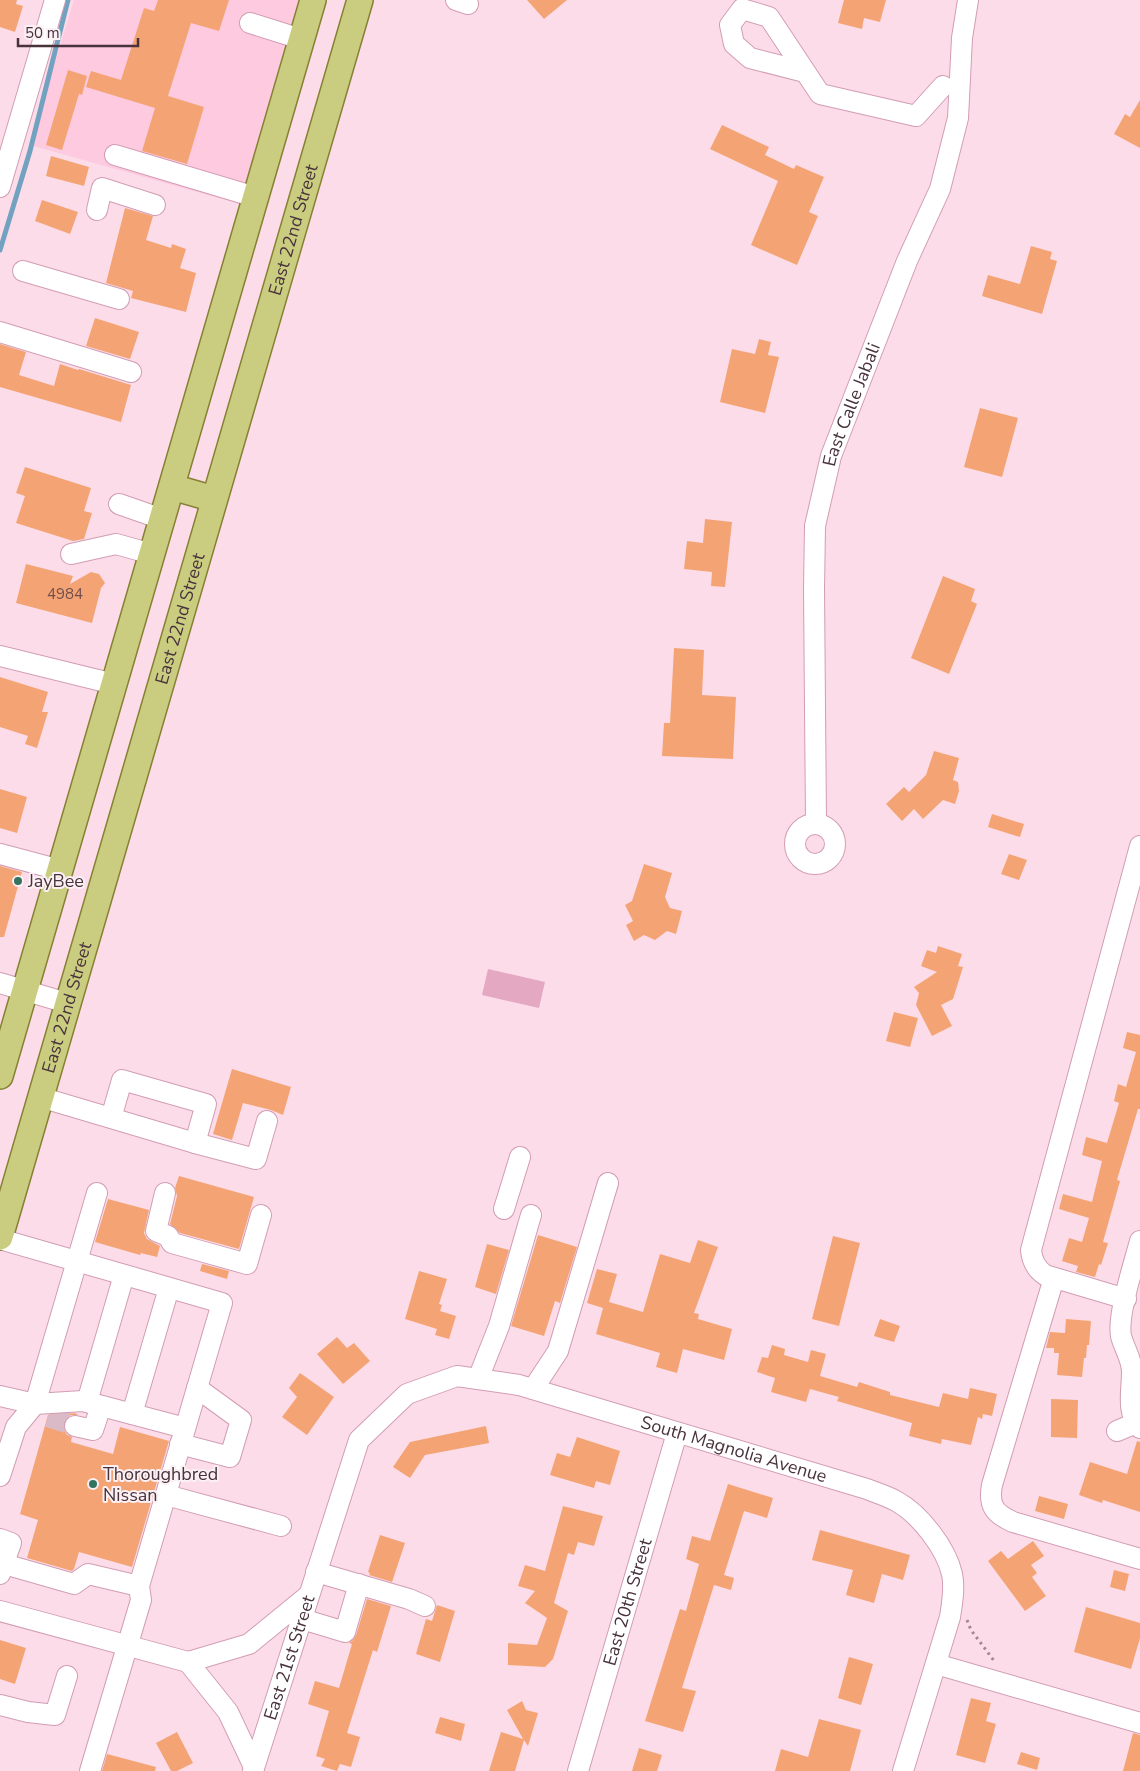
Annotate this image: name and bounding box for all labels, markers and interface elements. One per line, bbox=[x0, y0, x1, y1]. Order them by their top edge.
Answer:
scale bar bbox=[18, 15, 138, 47]
text: 50 m bbox=[25, 23, 60, 43]
street label: East 22nd Street bbox=[263, 161, 324, 298]
street label: East Calle Jabali bbox=[817, 339, 886, 469]
street label: East 22nd Street bbox=[149, 550, 211, 687]
house number: 4984 bbox=[47, 584, 83, 604]
place label: JayBee bbox=[27, 869, 84, 893]
marker: JayBee bbox=[12, 875, 24, 887]
street label: East 22nd Street bbox=[36, 938, 97, 1076]
street label: South Magnolia Avenue bbox=[638, 1410, 830, 1488]
place label: Thoroughbred Nissan bbox=[103, 1462, 218, 1507]
marker: Thoroughbred Nissan bbox=[87, 1478, 99, 1490]
street label: East 20th Street bbox=[597, 1535, 658, 1669]
street label: East 21st Street bbox=[258, 1592, 321, 1723]

